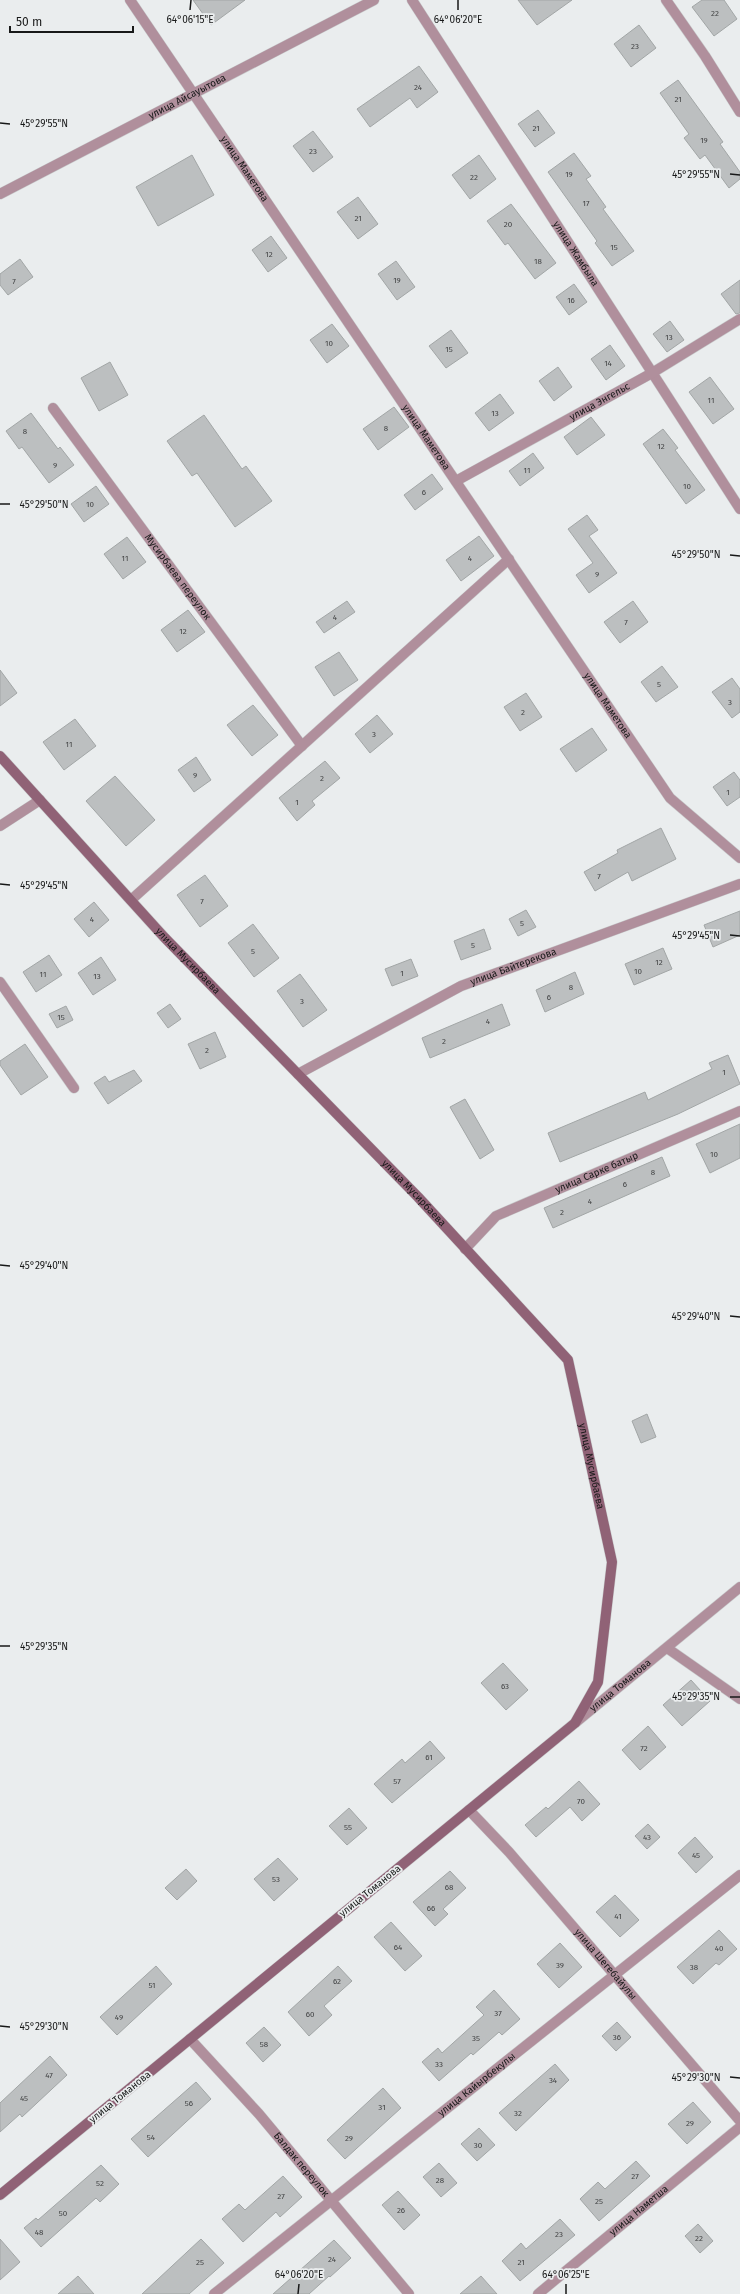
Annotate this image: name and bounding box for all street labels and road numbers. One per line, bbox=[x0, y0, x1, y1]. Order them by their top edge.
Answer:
street label: улица Айсауытова bbox=[147, 72, 228, 122]
street label: улица Маметова bbox=[218, 134, 271, 204]
street label: улица Жамбыла bbox=[550, 219, 601, 289]
street label: улица Энгельс bbox=[567, 380, 632, 423]
street label: улица Маметова bbox=[399, 402, 452, 472]
street label: Мусирбаева переулок bbox=[142, 532, 214, 623]
street label: улица Маметова bbox=[581, 670, 634, 741]
street label: улица Мусирбаева bbox=[153, 926, 222, 997]
street label: улица Байтерекова bbox=[469, 946, 558, 988]
street label: улица Сарке батыр bbox=[553, 1149, 640, 1196]
street label: улица Мусирбаева bbox=[379, 1157, 448, 1229]
street label: улица Мусирбаева bbox=[576, 1422, 606, 1510]
street label: улица Томанова bbox=[587, 1657, 654, 1714]
street label: улица Томанова bbox=[337, 1862, 403, 1920]
street label: улица Шегебайулы bbox=[572, 1926, 639, 2002]
street label: улица Кайырбекулы bbox=[436, 2050, 518, 2119]
street label: улица Томанова bbox=[87, 2068, 153, 2126]
street label: Балдак переулок bbox=[271, 2130, 332, 2200]
street label: улица Наметша bbox=[607, 2183, 671, 2238]

